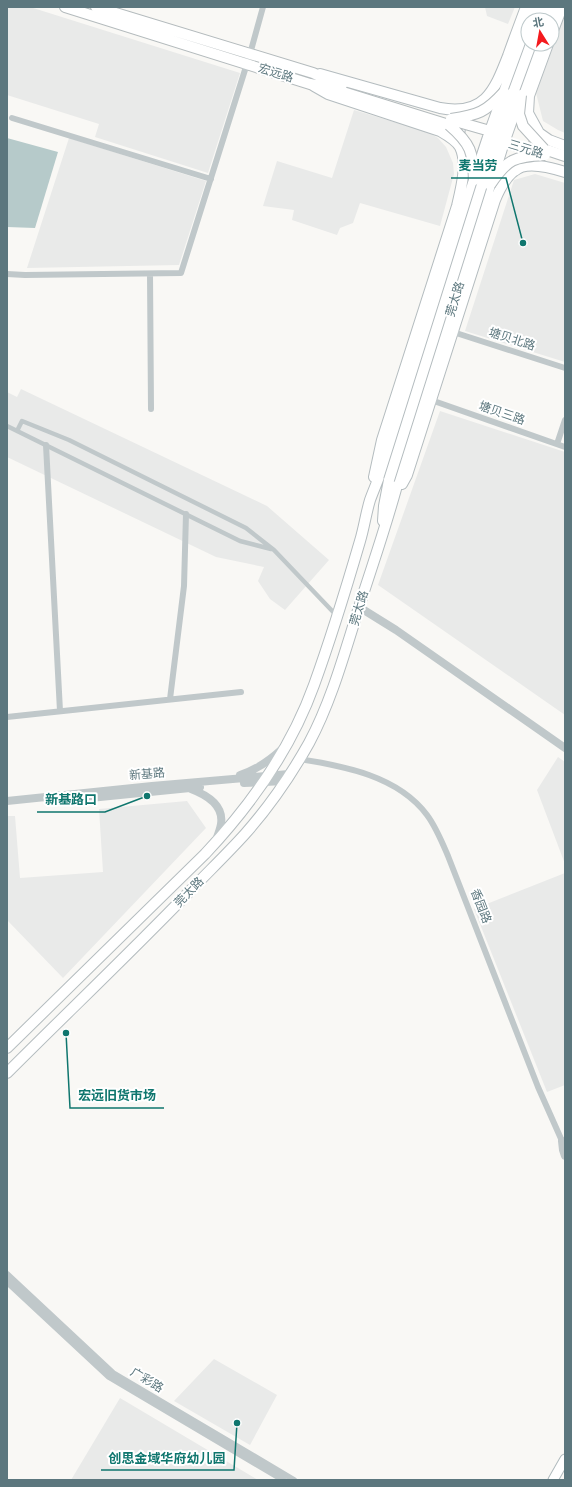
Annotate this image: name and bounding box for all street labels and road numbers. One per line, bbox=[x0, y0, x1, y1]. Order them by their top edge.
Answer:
street label: 宏远路 bbox=[257, 61, 295, 85]
street label: 三元路 bbox=[507, 137, 545, 161]
street label: 莞太路 bbox=[443, 280, 467, 318]
street label: 塘贝北路 bbox=[487, 325, 537, 353]
street label: 塘贝三路 bbox=[477, 399, 527, 427]
street label: 莞太路 bbox=[347, 589, 371, 627]
street label: 新基路 bbox=[128, 765, 166, 783]
street label: 莞太路 bbox=[171, 874, 207, 910]
street label: 香园路 bbox=[468, 887, 494, 925]
street label: 广彩路 bbox=[128, 1365, 166, 1395]

